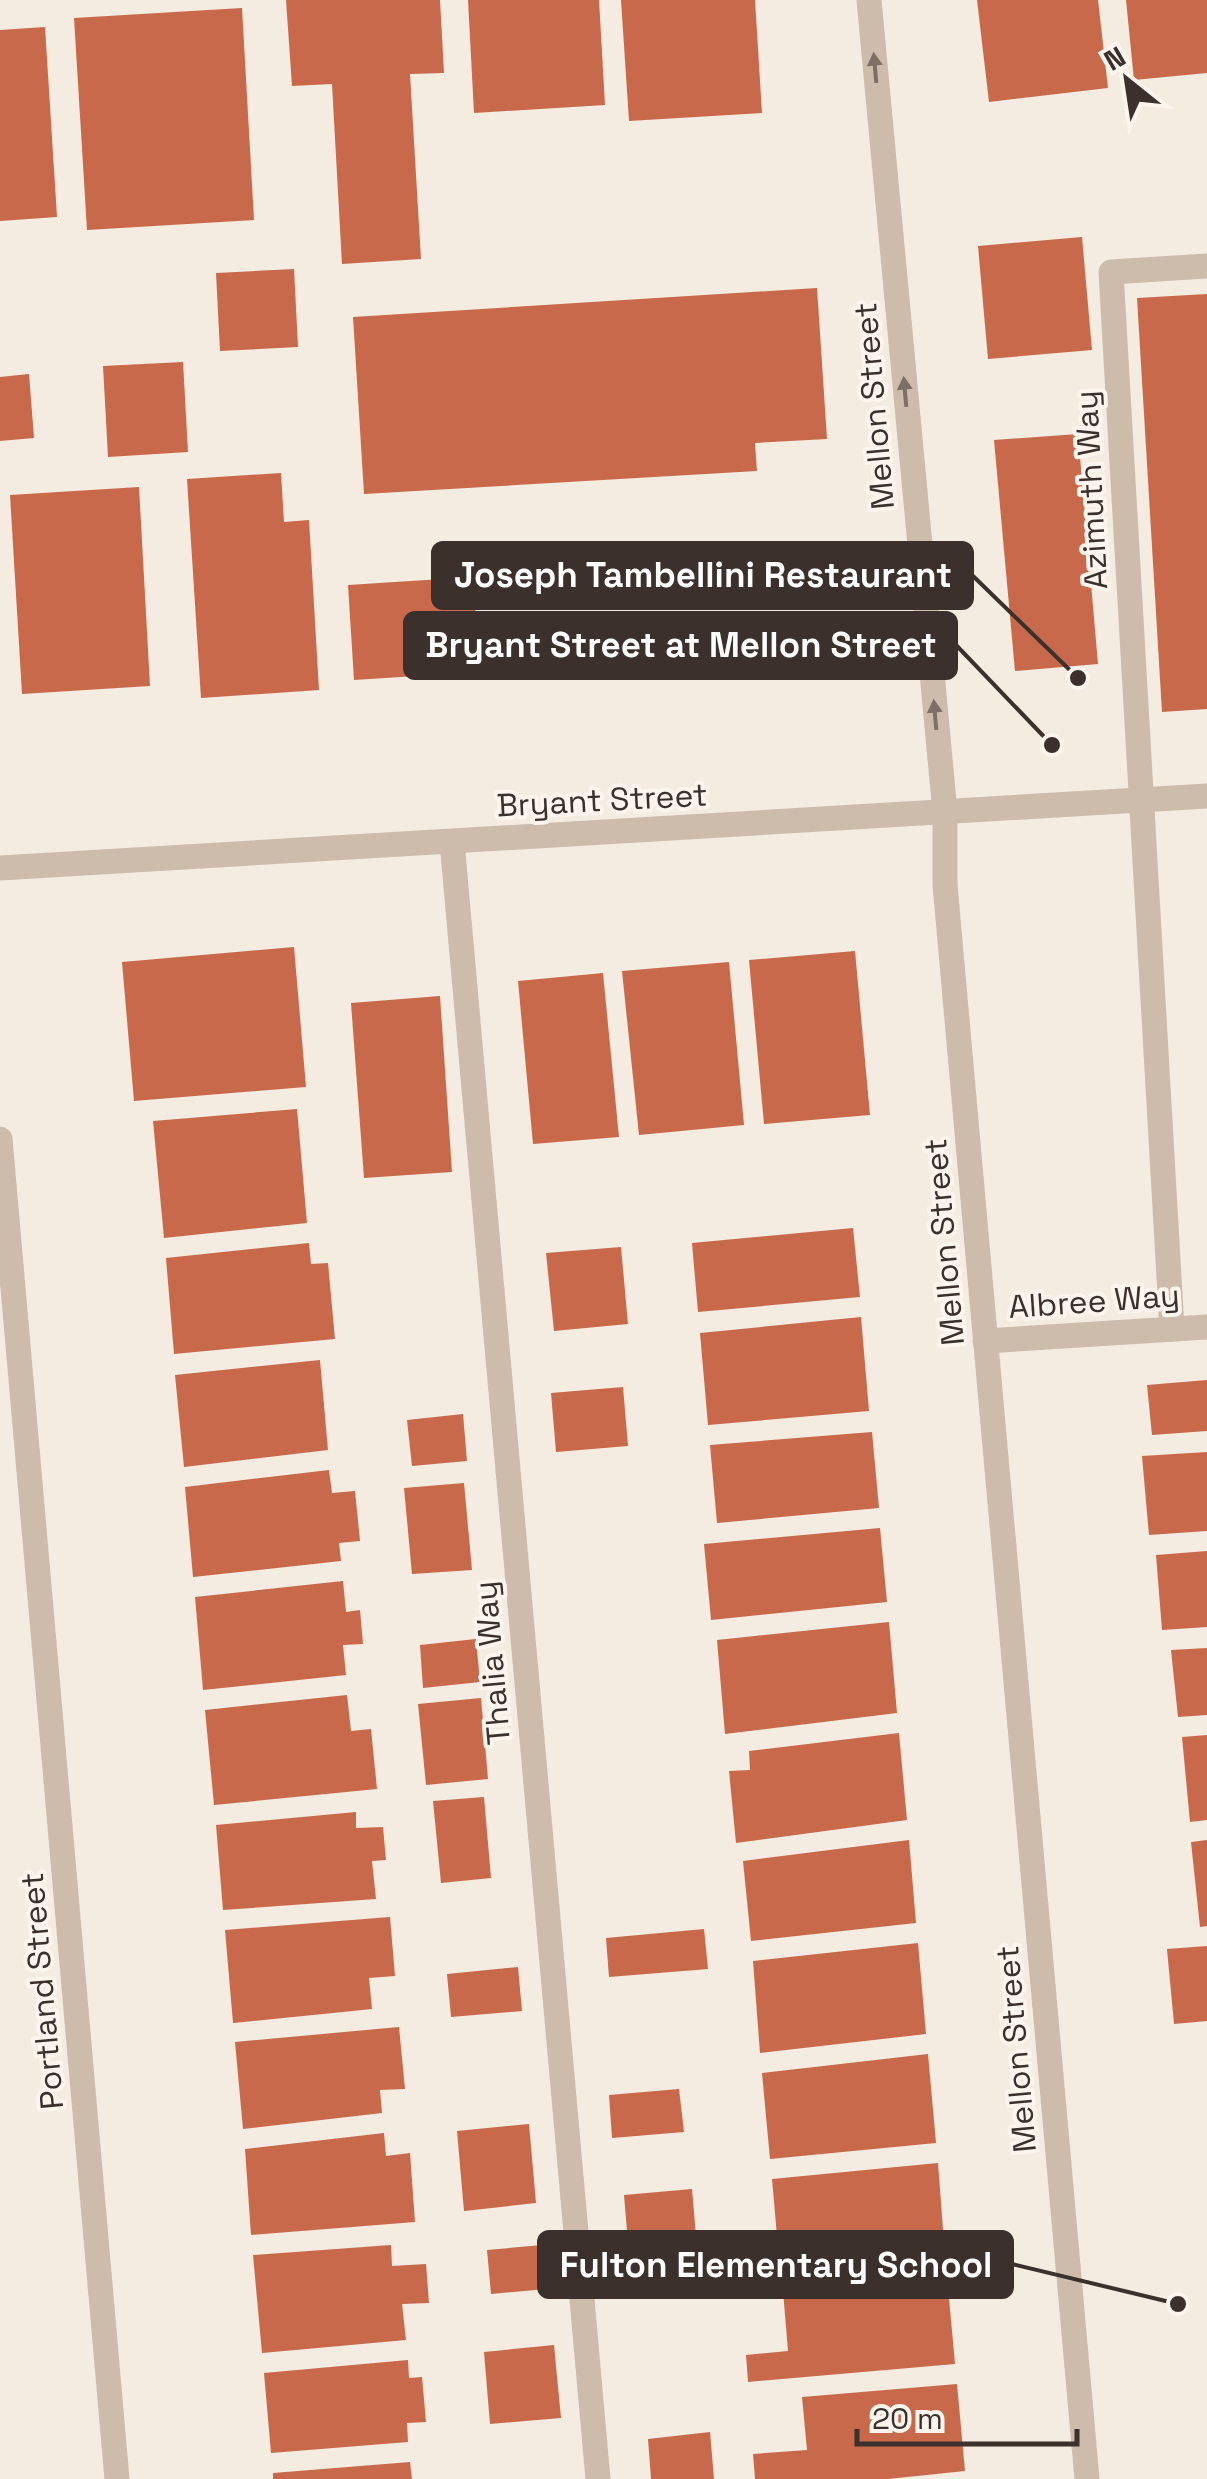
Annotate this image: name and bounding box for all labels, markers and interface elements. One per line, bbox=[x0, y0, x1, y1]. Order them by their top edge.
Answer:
north arrow bbox=[1077, 30, 1177, 130]
text: N bbox=[1097, 38, 1132, 79]
one-way arrow bbox=[867, 52, 883, 83]
street label: Mellon Street bbox=[845, 301, 903, 511]
one-way arrow bbox=[897, 375, 913, 407]
street label: Azimuth Way bbox=[1066, 390, 1116, 590]
callout: Joseph Tambellini Restaurant bbox=[433, 543, 972, 608]
text: Joseph Tambellini Restaurant bbox=[454, 553, 952, 597]
callout: Bryant Street at Mellon Street bbox=[405, 613, 956, 678]
text: Bryant Street at Mellon Street bbox=[425, 623, 937, 667]
one-way arrow bbox=[927, 699, 943, 731]
street label: Bryant Street bbox=[496, 775, 708, 825]
street label: Mellon Street bbox=[915, 1137, 973, 1347]
street label: Albree Way bbox=[1007, 1275, 1181, 1327]
street label: Thalia Way bbox=[465, 1579, 519, 1747]
street label: Portland Street bbox=[12, 1871, 72, 2111]
street label: Mellon Street bbox=[987, 1944, 1045, 2154]
callout: Fulton Elementary School bbox=[539, 2232, 1012, 2297]
text: Fulton Elementary School bbox=[560, 2243, 992, 2287]
scale bar bbox=[857, 2384, 1077, 2446]
text: 20 m bbox=[872, 2399, 943, 2438]

